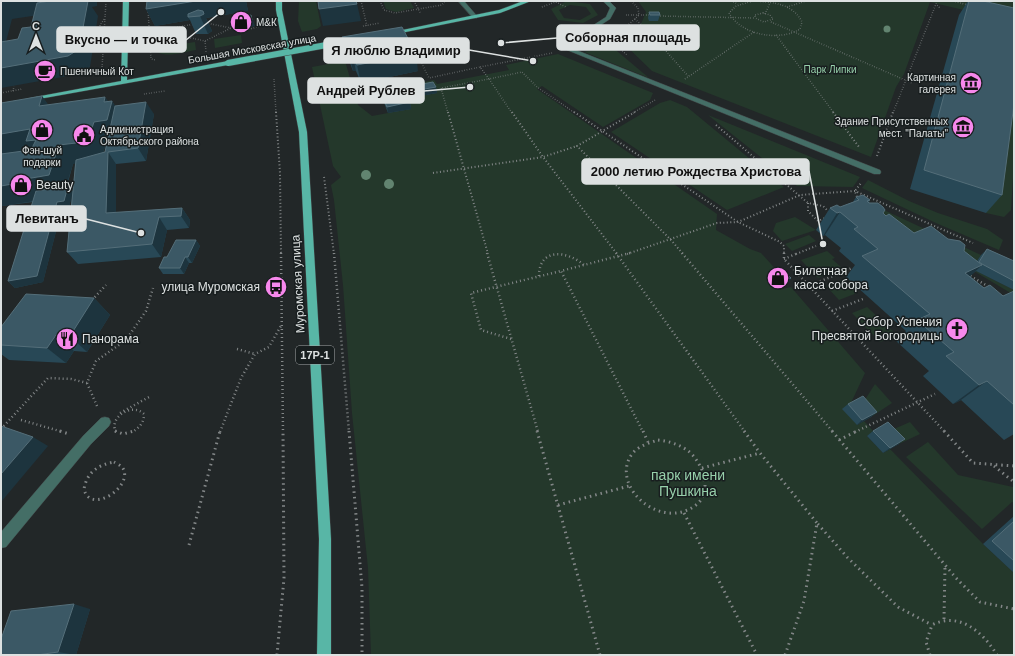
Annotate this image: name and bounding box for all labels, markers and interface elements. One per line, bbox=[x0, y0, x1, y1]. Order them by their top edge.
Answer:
shop icon: М&К bbox=[228, 9, 254, 35]
north arrow bbox=[16, 16, 56, 56]
place label: М&К bbox=[256, 17, 277, 28]
text: С bbox=[32, 20, 40, 32]
callout: Соборная площадь bbox=[557, 25, 699, 50]
callout: Вкусно — и точка bbox=[57, 27, 186, 52]
text: Соборная площадь bbox=[565, 30, 691, 45]
text: Вкусно — и точка bbox=[65, 32, 178, 47]
street label: Большая Московская улица bbox=[187, 32, 317, 66]
callout: Я люблю Владимир bbox=[324, 38, 469, 63]
text: Я люблю Владимир bbox=[331, 43, 461, 58]
cafe icon: Пшеничный Кот bbox=[32, 58, 58, 84]
park label: Парк Липки bbox=[804, 64, 857, 75]
place label: Пшеничный Кот bbox=[60, 66, 134, 77]
museum icon: Картинная галерея bbox=[958, 70, 984, 96]
place label: Картинная галерея bbox=[907, 72, 956, 95]
callout: Андрей Рублев bbox=[308, 78, 424, 103]
text: Андрей Рублев bbox=[316, 83, 416, 98]
museum icon: Здание Присутственных мест. "Палаты" bbox=[950, 114, 976, 140]
place label: Здание Присутственных мест. "Палаты" bbox=[835, 116, 948, 139]
shop icon: Фэн-шуй подарки bbox=[29, 117, 55, 143]
public building icon: Администрация Октябрьского района bbox=[71, 122, 97, 148]
place label: Администрация Октябрьского района bbox=[100, 124, 199, 147]
place label: Фэн-шуй подарки bbox=[22, 145, 62, 168]
callout: 2000 летию Рождества Христова bbox=[582, 159, 809, 184]
text: 2000 летию Рождества Христова bbox=[591, 164, 802, 179]
shop icon: Beauty bbox=[8, 172, 34, 198]
place label: Beauty bbox=[36, 178, 73, 192]
callout: Левитанъ bbox=[7, 206, 86, 231]
text: Левитанъ bbox=[15, 211, 79, 226]
street label: Муромская улица bbox=[288, 234, 308, 334]
place label: Билетная касса собора bbox=[794, 264, 868, 292]
shop icon: Билетная касса собора bbox=[765, 265, 791, 291]
bus stop icon: улица Муромская bbox=[263, 274, 289, 300]
place label: улица Муромская bbox=[161, 280, 260, 294]
place label: Собор Успения Пресвятой Богородицы bbox=[812, 315, 942, 343]
church icon: Собор Успения Пресвятой Богородицы bbox=[944, 316, 970, 342]
restaurant icon: Панорама bbox=[54, 326, 80, 352]
place label: Панорама bbox=[82, 332, 139, 346]
road number: 17Р-1 bbox=[296, 346, 334, 364]
park label: парк имени Пушкина bbox=[651, 467, 725, 499]

